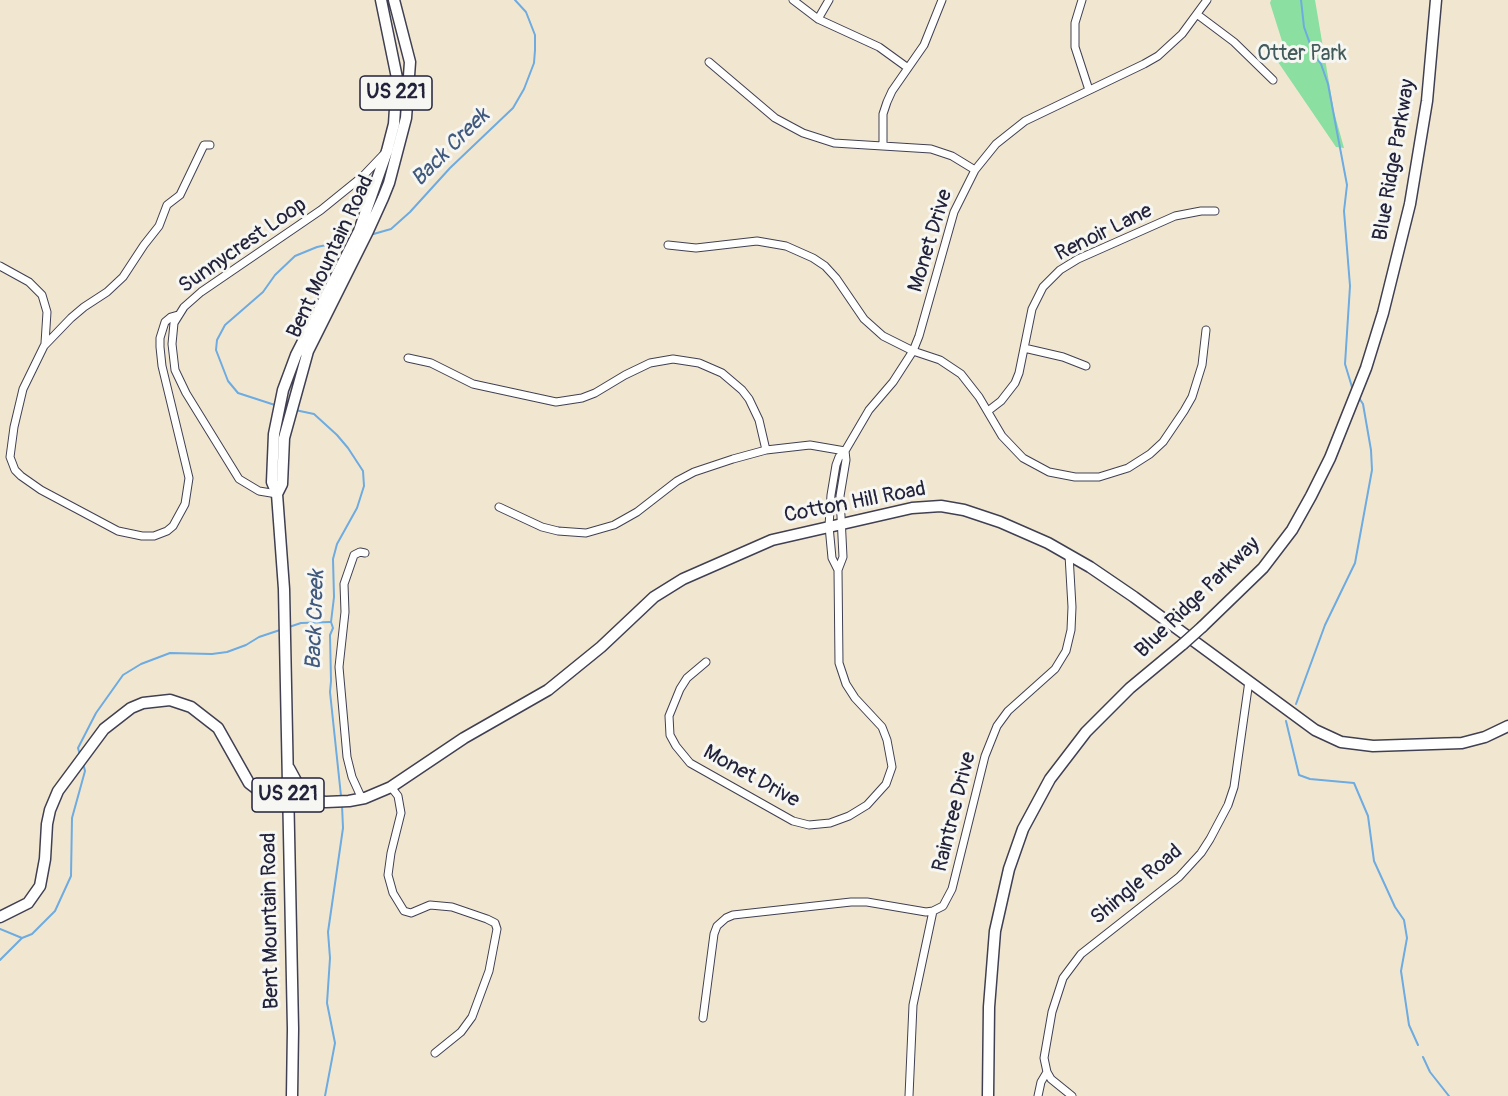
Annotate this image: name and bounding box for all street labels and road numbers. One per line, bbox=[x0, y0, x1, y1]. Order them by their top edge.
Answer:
road number: US 221 bbox=[360, 76, 432, 110]
street label: Blue Ridge Parkway bbox=[1368, 77, 1422, 243]
street label: Bent Mountain Road bbox=[282, 172, 380, 342]
street label: Monet Drive bbox=[903, 186, 959, 296]
street label: Sunnycrest Loop bbox=[174, 193, 312, 299]
street label: Renoir Lane bbox=[1051, 199, 1157, 267]
street label: Cotton Hill Road bbox=[782, 477, 928, 529]
street label: Blue Ridge Parkway bbox=[1130, 532, 1266, 664]
street label: Monet Drive bbox=[698, 740, 804, 814]
street label: Raintree Drive bbox=[928, 749, 982, 875]
road number: US 221 bbox=[252, 778, 324, 812]
street label: Bent Mountain Road bbox=[257, 832, 285, 1010]
street label: Shingle Road bbox=[1086, 839, 1188, 931]

